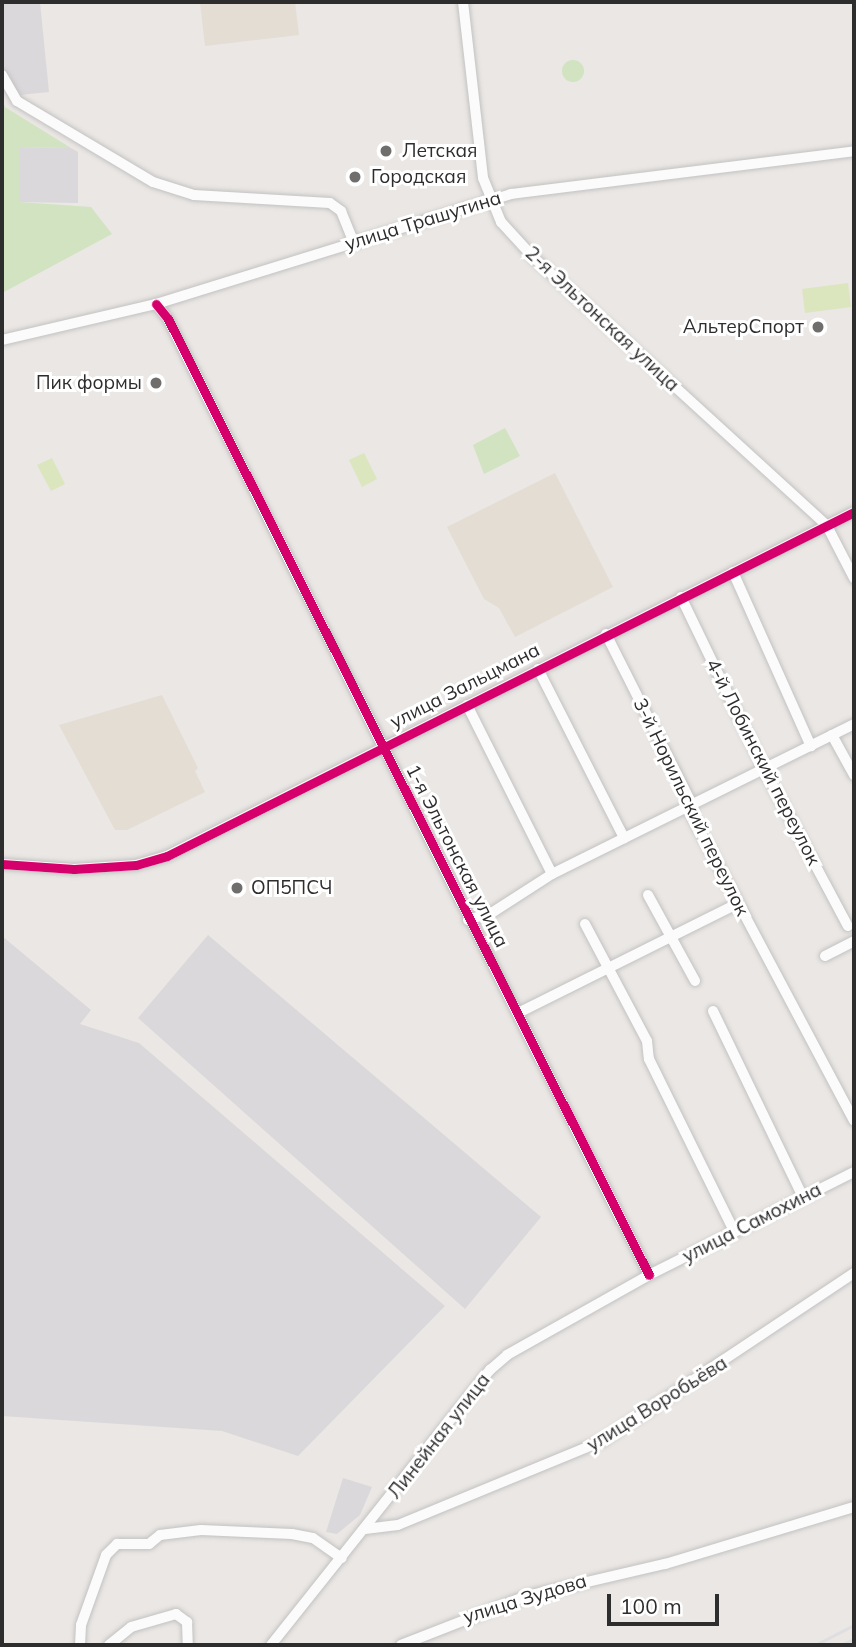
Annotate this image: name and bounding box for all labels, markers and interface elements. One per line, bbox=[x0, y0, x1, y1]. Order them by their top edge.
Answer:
place label: Летская bbox=[402, 140, 477, 162]
marker: Летская bbox=[376, 141, 396, 161]
place label: Городская bbox=[371, 166, 466, 188]
marker: Городская bbox=[345, 167, 365, 187]
street label: улица Трашутина bbox=[342, 186, 504, 256]
street label: 2-я Эльтонская улица bbox=[520, 242, 684, 396]
place label: АльтерСпорт bbox=[683, 316, 804, 338]
marker: АльтерСпорт bbox=[810, 319, 826, 335]
place label: Пик формы bbox=[36, 372, 142, 394]
marker: Пик формы bbox=[148, 375, 164, 391]
street label: улица Зальцмана bbox=[386, 638, 544, 734]
street label: 4-й Лобинский переулок bbox=[701, 655, 825, 869]
street label: 3-й Норильский переулок bbox=[628, 695, 754, 919]
street label: 1-я Эльтонская улица bbox=[401, 761, 513, 951]
place label: ОП5ПСЧ bbox=[251, 877, 332, 899]
marker: ОП5ПСЧ bbox=[229, 880, 245, 896]
street label: улица Самохина bbox=[679, 1178, 825, 1268]
street label: улица Воробьёва bbox=[583, 1352, 731, 1456]
street label: Линейная улица bbox=[383, 1369, 495, 1503]
street label: улица Зудова bbox=[461, 1569, 589, 1629]
scale bar bbox=[611, 1580, 723, 1624]
text: 100 m bbox=[620, 1593, 682, 1619]

